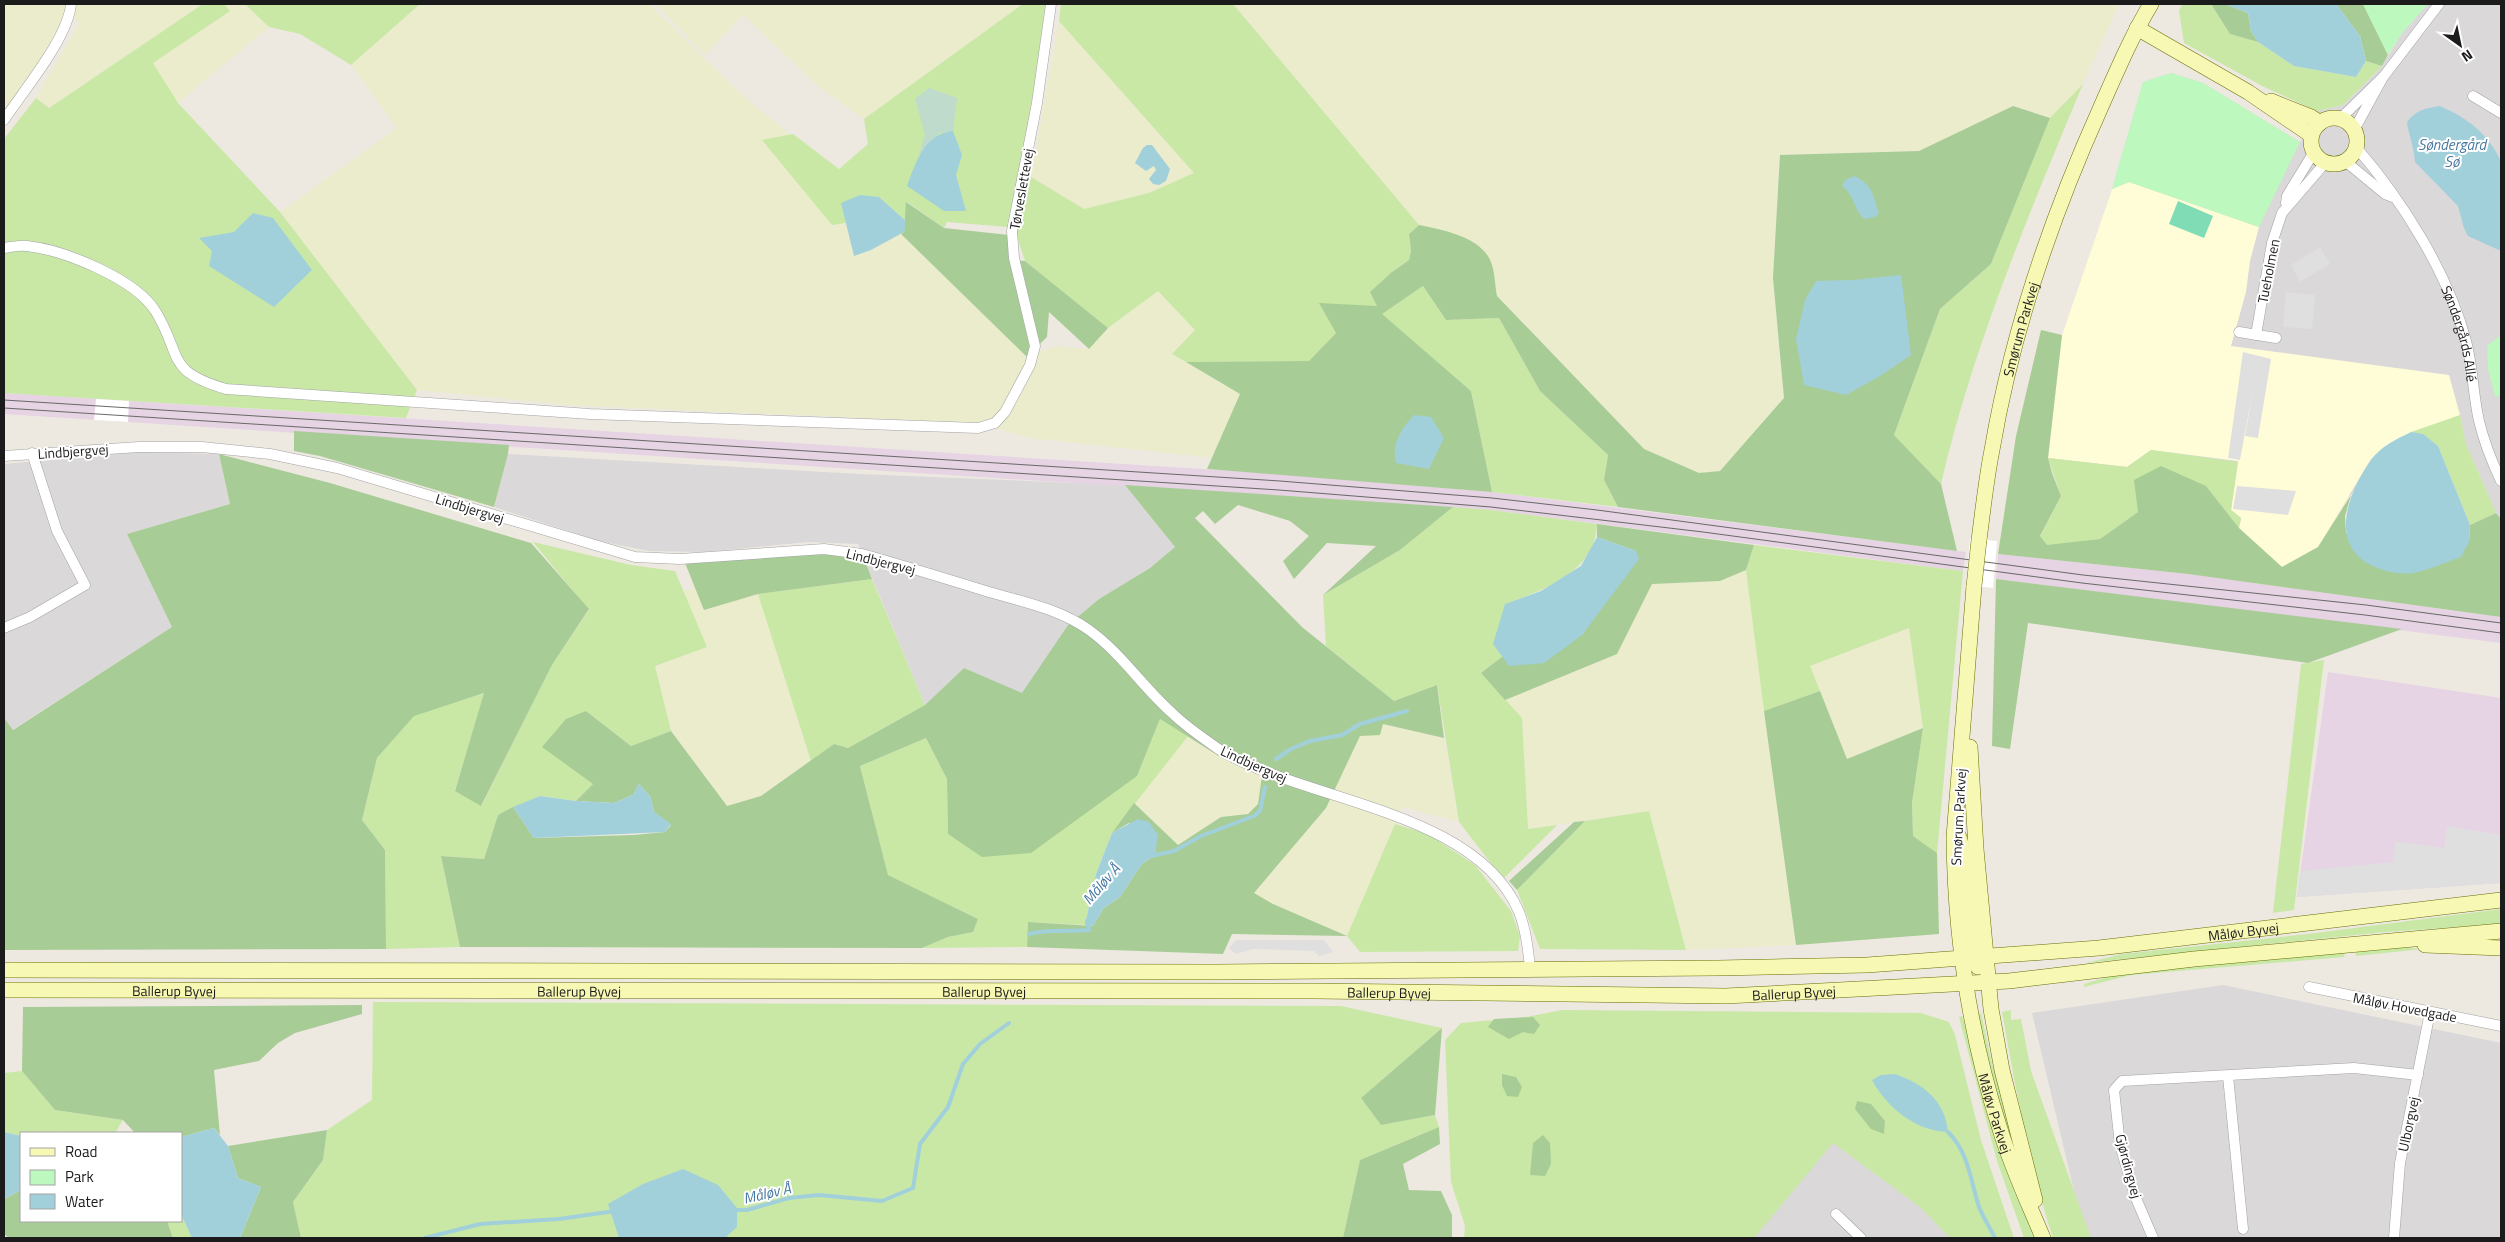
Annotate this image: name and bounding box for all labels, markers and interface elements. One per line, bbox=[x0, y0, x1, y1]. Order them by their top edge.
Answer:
north arrow bbox=[2435, 20, 2485, 70]
text: N bbox=[2458, 45, 2477, 68]
water label: Søndergård Sø bbox=[2418, 133, 2488, 173]
street label: Tørveslettevej bbox=[1004, 147, 1038, 231]
street label: Tueholmen bbox=[2251, 237, 2285, 305]
street label: Smørum Parkvej bbox=[1997, 279, 2043, 379]
street label: Søndergårds Allé bbox=[2437, 282, 2483, 383]
street label: Lindbjergvej bbox=[37, 438, 109, 464]
street label: Lindbjergvej bbox=[433, 488, 507, 528]
street label: Lindbjergvej bbox=[844, 542, 918, 580]
street label: Lindbjergvej bbox=[1217, 740, 1291, 788]
street label: Smørum Parkvej bbox=[1945, 768, 1971, 866]
water label: Måløv Å bbox=[1077, 858, 1126, 910]
street label: Måløv Byvej bbox=[2207, 916, 2280, 945]
street label: Ballerup Byvej bbox=[132, 980, 216, 1001]
street label: Ballerup Byvej bbox=[537, 980, 621, 1001]
street label: Ballerup Byvej bbox=[942, 980, 1026, 1001]
street label: Ballerup Byvej bbox=[1751, 980, 1836, 1005]
street label: Ballerup Byvej bbox=[1347, 981, 1431, 1003]
street label: Måløv Hovedgade bbox=[2351, 987, 2459, 1027]
street label: Måløv Parkvej bbox=[1974, 1071, 2018, 1156]
street label: Ulborgvej bbox=[2392, 1095, 2424, 1153]
legend bbox=[20, 1132, 182, 1222]
street label: Gjørdingvej bbox=[2110, 1132, 2148, 1200]
text: Road bbox=[65, 1140, 97, 1163]
text: Park bbox=[65, 1165, 94, 1188]
water label: Måløv Å bbox=[741, 1176, 794, 1210]
text: Water bbox=[65, 1190, 104, 1213]

